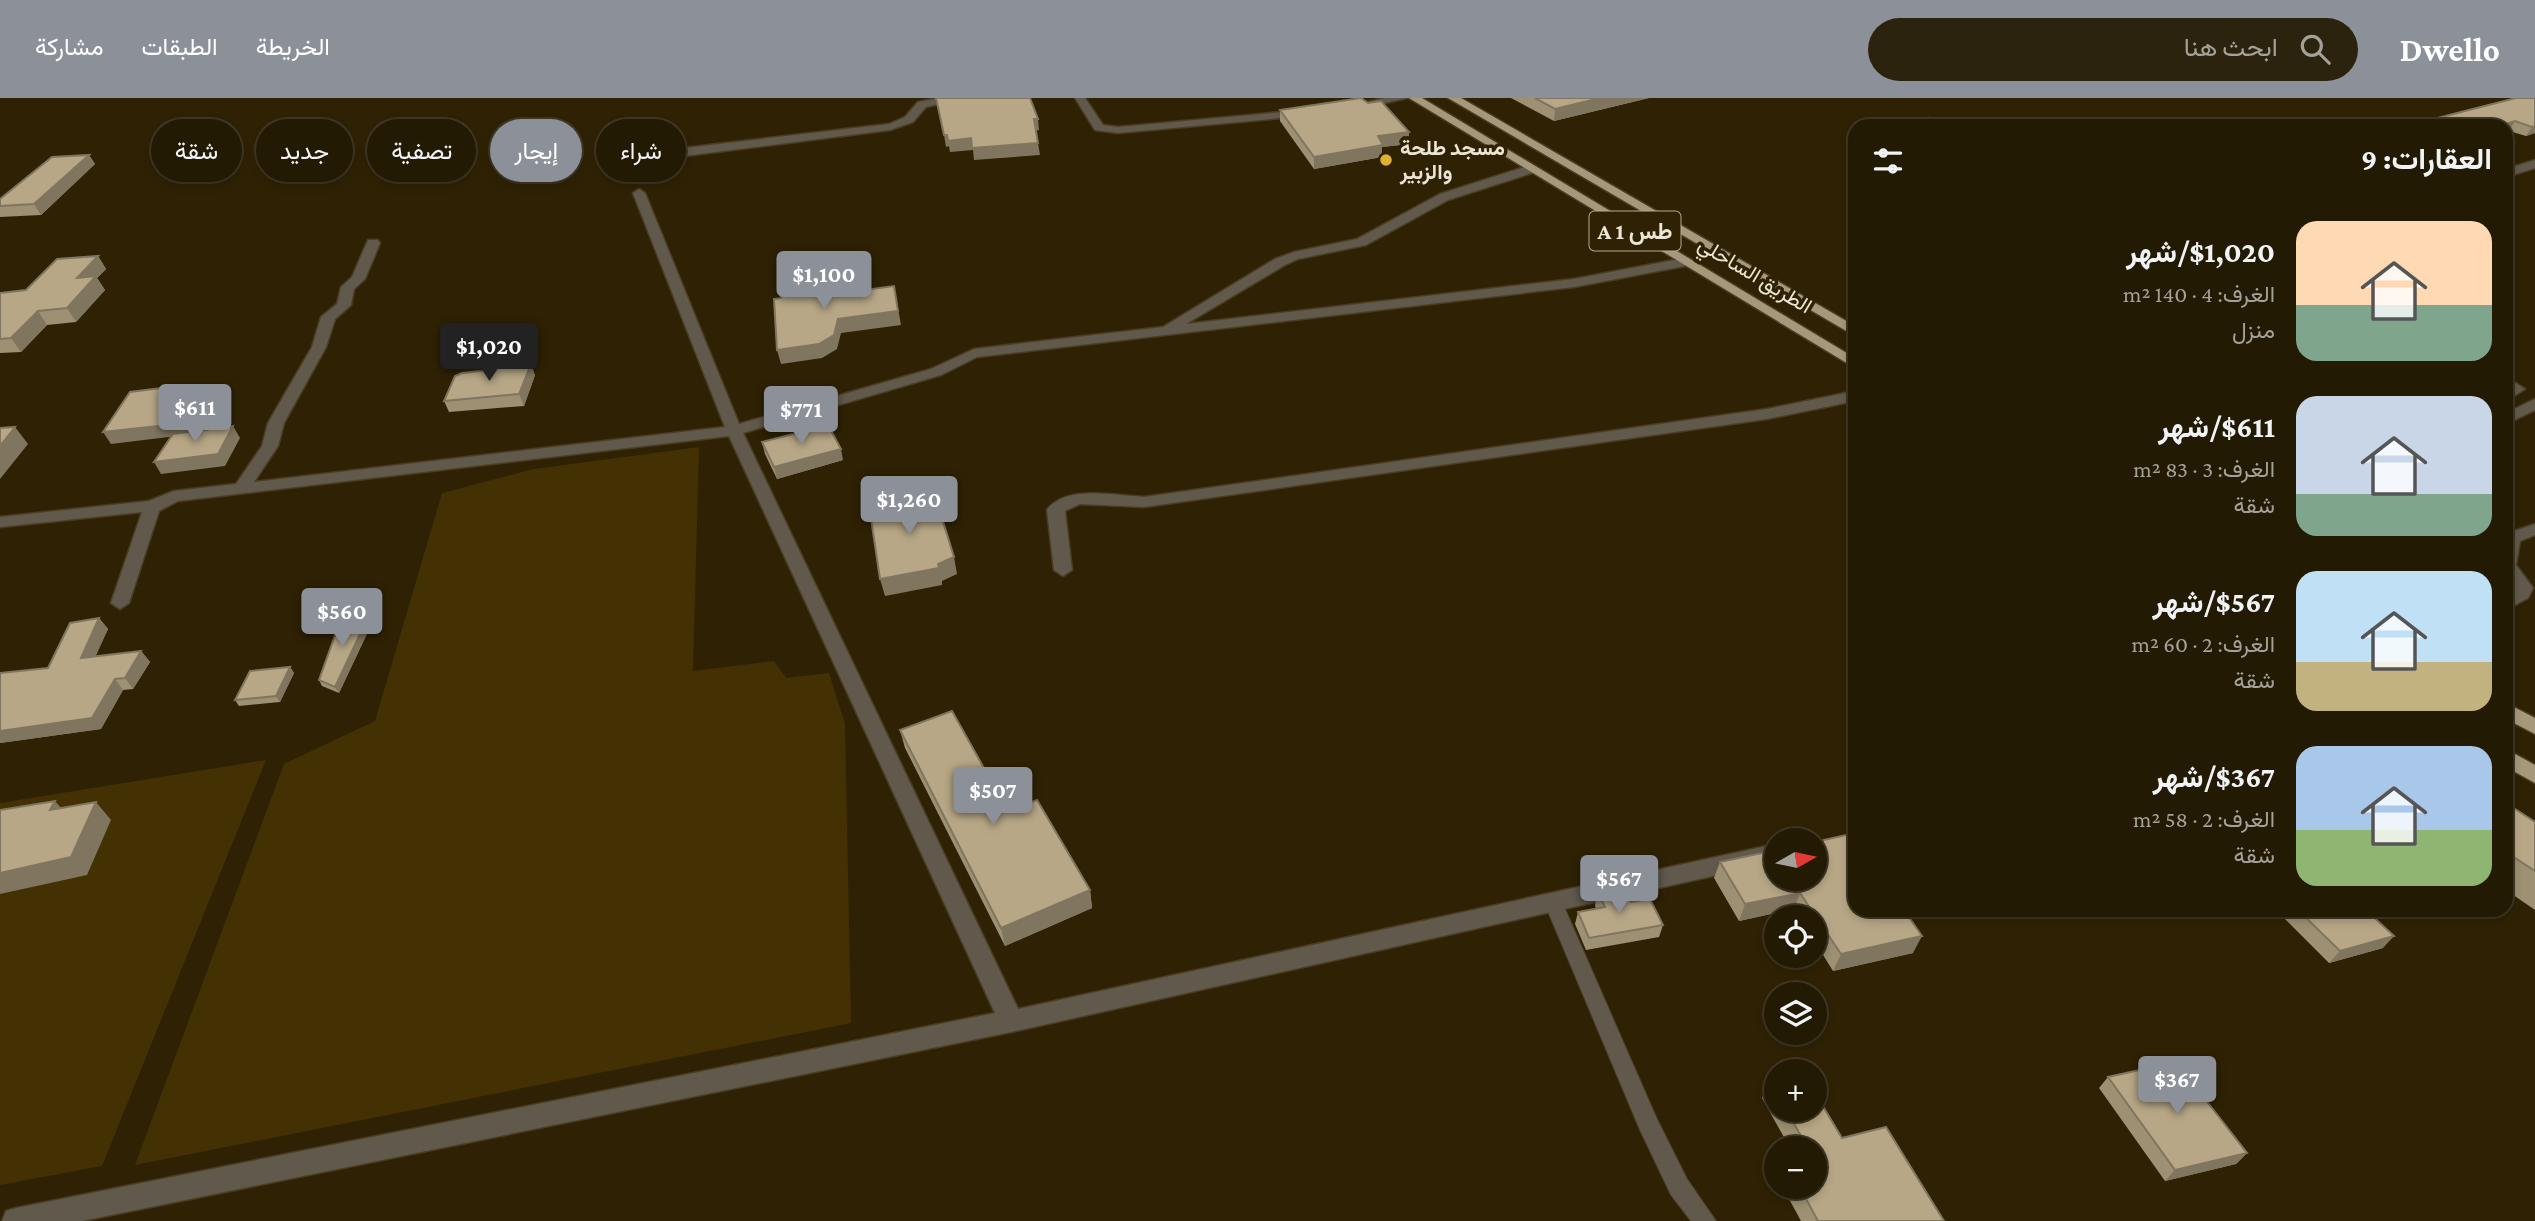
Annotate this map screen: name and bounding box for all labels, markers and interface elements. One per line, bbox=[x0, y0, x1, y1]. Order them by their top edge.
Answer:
search box bbox=[1868, 18, 2358, 81]
icon: search bbox=[2296, 30, 2334, 68]
text: Dwello bbox=[2400, 31, 2500, 68]
text: مشاركة bbox=[35, 33, 103, 60]
text: الطبقات bbox=[141, 33, 218, 60]
text: الخريطة bbox=[256, 33, 330, 60]
text: ابحث هنا bbox=[2184, 33, 2278, 62]
chip: شقة bbox=[151, 119, 242, 182]
chip: جديد bbox=[256, 119, 353, 182]
chip: تصفية bbox=[367, 119, 476, 182]
chip: إيجار bbox=[490, 119, 582, 182]
chip: شراء bbox=[596, 119, 686, 182]
place label: مسجد طلحة والزبير bbox=[1399, 136, 1505, 185]
icon: filters bbox=[1869, 142, 1907, 180]
text: العقارات: 9 bbox=[2361, 142, 2492, 175]
marker: مسجد طلحة والزبير bbox=[1378, 152, 1394, 168]
road number: A 1 طس bbox=[1590, 212, 1680, 250]
street label: الطريق الساحلي bbox=[1691, 232, 1816, 323]
text: $1,020/شهر bbox=[2126, 235, 2275, 268]
icon: home bbox=[2352, 249, 2436, 333]
pin: $1,100 bbox=[767, 252, 881, 311]
text: $1,100 bbox=[792, 261, 856, 287]
text: الغرف: 4 · 140 m² bbox=[2123, 281, 2275, 307]
text: منزل bbox=[2232, 317, 2275, 343]
pin: $1,020 bbox=[432, 324, 546, 383]
text: $1,020 bbox=[456, 333, 522, 359]
pin: $611 bbox=[154, 384, 236, 444]
pin: $771 bbox=[760, 386, 842, 446]
text: $611 bbox=[174, 394, 216, 420]
text: $771 bbox=[780, 396, 822, 422]
text: $611/شهر bbox=[2158, 410, 2275, 443]
icon: home bbox=[2352, 424, 2436, 508]
text: الغرف: 3 · 83 m² bbox=[2133, 456, 2275, 482]
pin: $1,260 bbox=[852, 476, 966, 536]
text: $1,260 bbox=[877, 486, 941, 512]
text: شقة bbox=[2233, 492, 2275, 518]
text: $567/شهر bbox=[2153, 585, 2275, 618]
pin: $560 bbox=[301, 588, 383, 648]
text: $560 bbox=[317, 598, 367, 624]
icon: home bbox=[2352, 599, 2436, 683]
text: الغرف: 2 · 60 m² bbox=[2131, 631, 2275, 657]
text: شقة bbox=[2233, 667, 2275, 693]
text: $367/شهر bbox=[2153, 760, 2275, 793]
pin: $507 bbox=[952, 768, 1034, 827]
icon: home bbox=[2352, 774, 2436, 858]
text: $507 bbox=[969, 777, 1017, 803]
text: الغرف: 2 · 58 m² bbox=[2133, 806, 2275, 832]
north arrow bbox=[1764, 828, 1827, 891]
map controls bbox=[1764, 828, 1827, 1199]
text: شقة bbox=[2233, 842, 2275, 868]
pin: $567 bbox=[1578, 856, 1660, 915]
text: $567 bbox=[1596, 865, 1642, 891]
button: locate bbox=[1764, 905, 1827, 968]
button: layers bbox=[1764, 982, 1827, 1045]
pin: $367 bbox=[2136, 1056, 2218, 1116]
button: + bbox=[1764, 1059, 1827, 1122]
text: $367 bbox=[2154, 1066, 2200, 1092]
button: − bbox=[1764, 1136, 1827, 1199]

